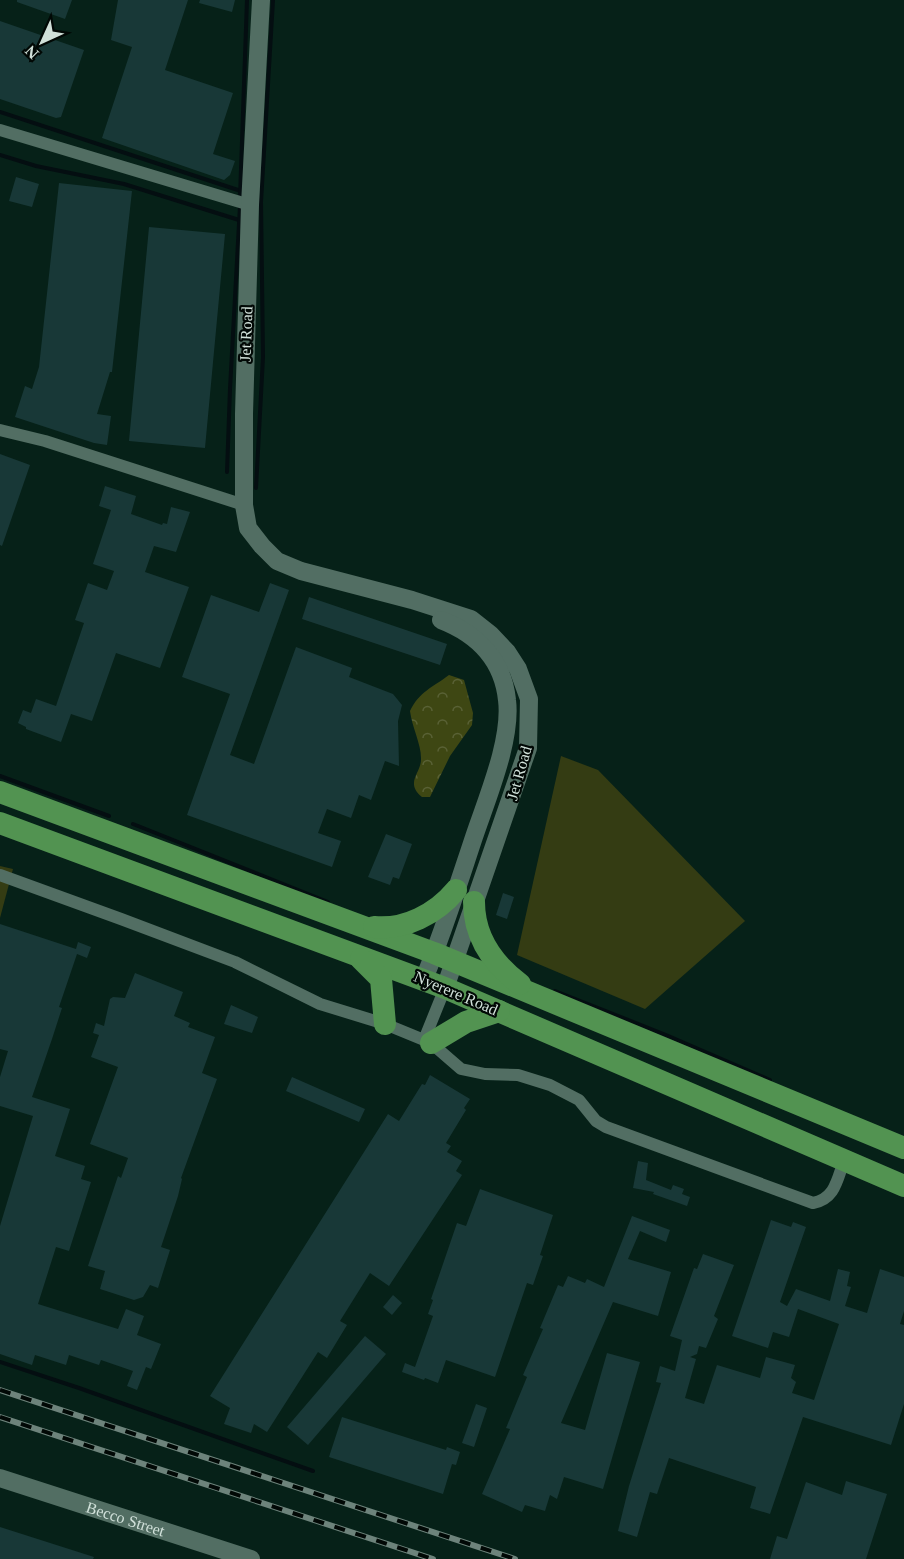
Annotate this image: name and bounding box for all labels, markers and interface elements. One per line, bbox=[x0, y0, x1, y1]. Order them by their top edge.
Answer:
north arrow bbox=[12, 12, 72, 72]
text: N bbox=[21, 42, 42, 62]
street label: Jet Road bbox=[237, 306, 255, 362]
street label: Jet Road bbox=[503, 744, 535, 802]
street label: Nyerere Road bbox=[411, 968, 500, 1019]
street label: Becco Street bbox=[84, 1498, 167, 1539]

